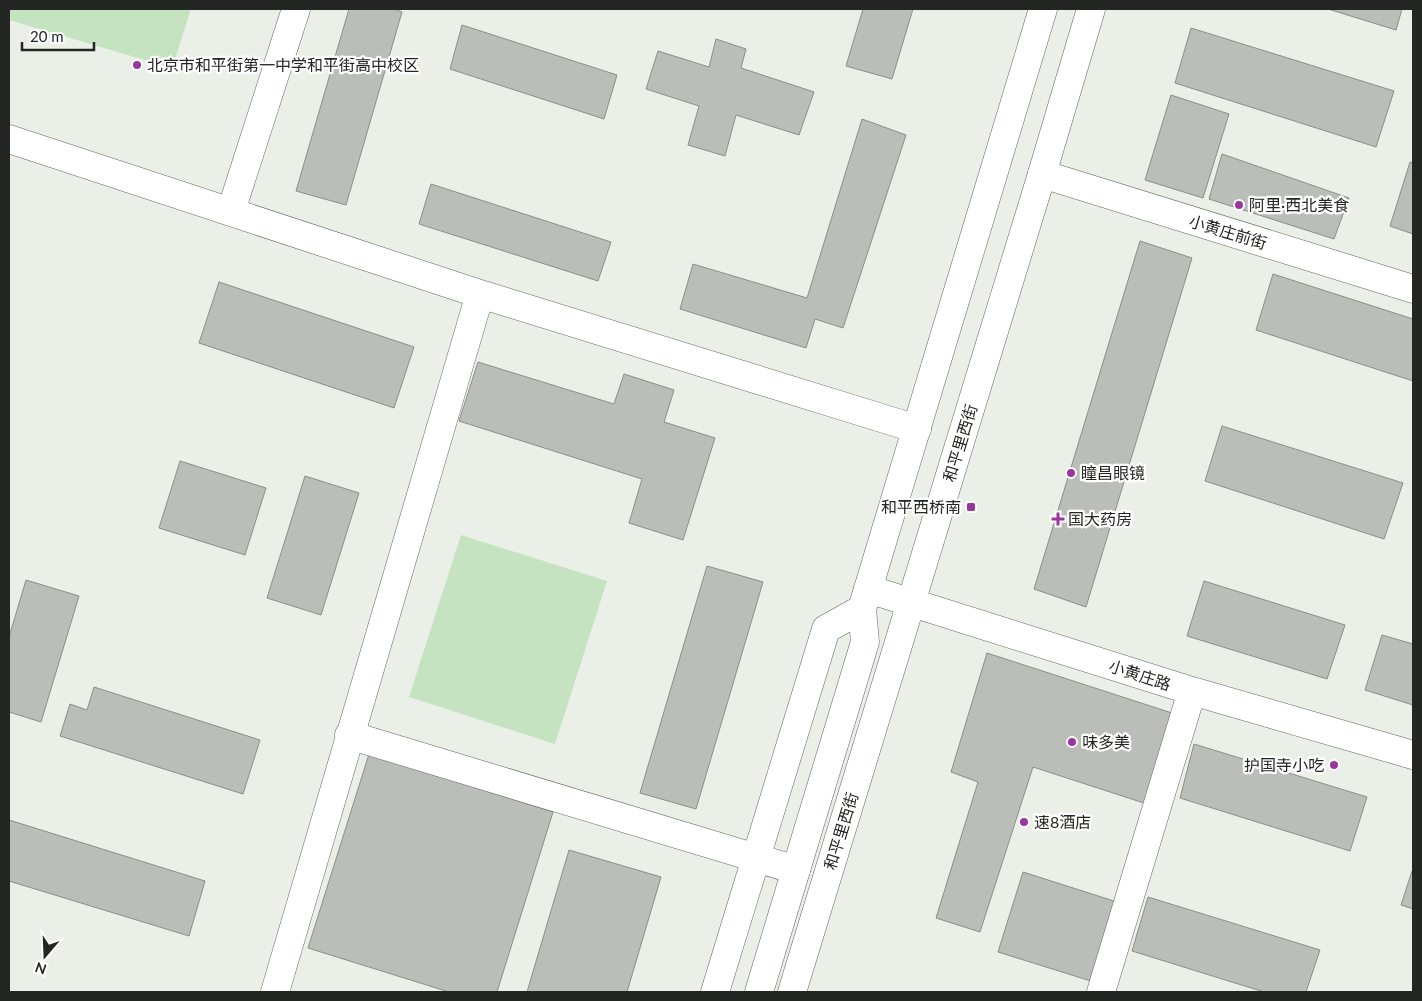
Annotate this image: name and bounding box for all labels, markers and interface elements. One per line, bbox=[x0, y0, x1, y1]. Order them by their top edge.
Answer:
scale bar bbox=[22, 20, 95, 52]
text: 20 m bbox=[30, 27, 64, 45]
place label: 北京市和平街第一中学和平街高中校区 bbox=[147, 55, 419, 74]
marker: 北京市和平街第一中学和平街高中校区 bbox=[131, 59, 143, 71]
place label: 阿里·西北美食 bbox=[1249, 195, 1349, 214]
marker: 阿里·西北美食 bbox=[1233, 199, 1245, 211]
street label: 小黄庄前街 bbox=[1187, 211, 1269, 252]
street label: 和平里西街 bbox=[939, 402, 980, 484]
place label: 瞳昌眼镜 bbox=[1081, 463, 1145, 482]
marker: 瞳昌眼镜 bbox=[1065, 467, 1077, 479]
place label: 和平西桥南 bbox=[881, 497, 961, 516]
marker: 和平西桥南 bbox=[965, 501, 977, 513]
place label: 国大药房 bbox=[1068, 509, 1132, 528]
marker: 国大药房 bbox=[1052, 513, 1064, 525]
street label: 小黄庄路 bbox=[1107, 656, 1174, 693]
place label: 味多美 bbox=[1082, 732, 1130, 751]
marker: 味多美 bbox=[1066, 736, 1078, 748]
place label: 护国寺小吃 bbox=[1244, 755, 1324, 774]
marker: 护国寺小吃 bbox=[1328, 759, 1340, 771]
street label: 和平里西街 bbox=[820, 790, 861, 872]
place label: 速8酒店 bbox=[1034, 812, 1091, 831]
marker: 速8酒店 bbox=[1018, 816, 1030, 828]
north arrow bbox=[20, 931, 70, 981]
text: N bbox=[33, 959, 48, 979]

